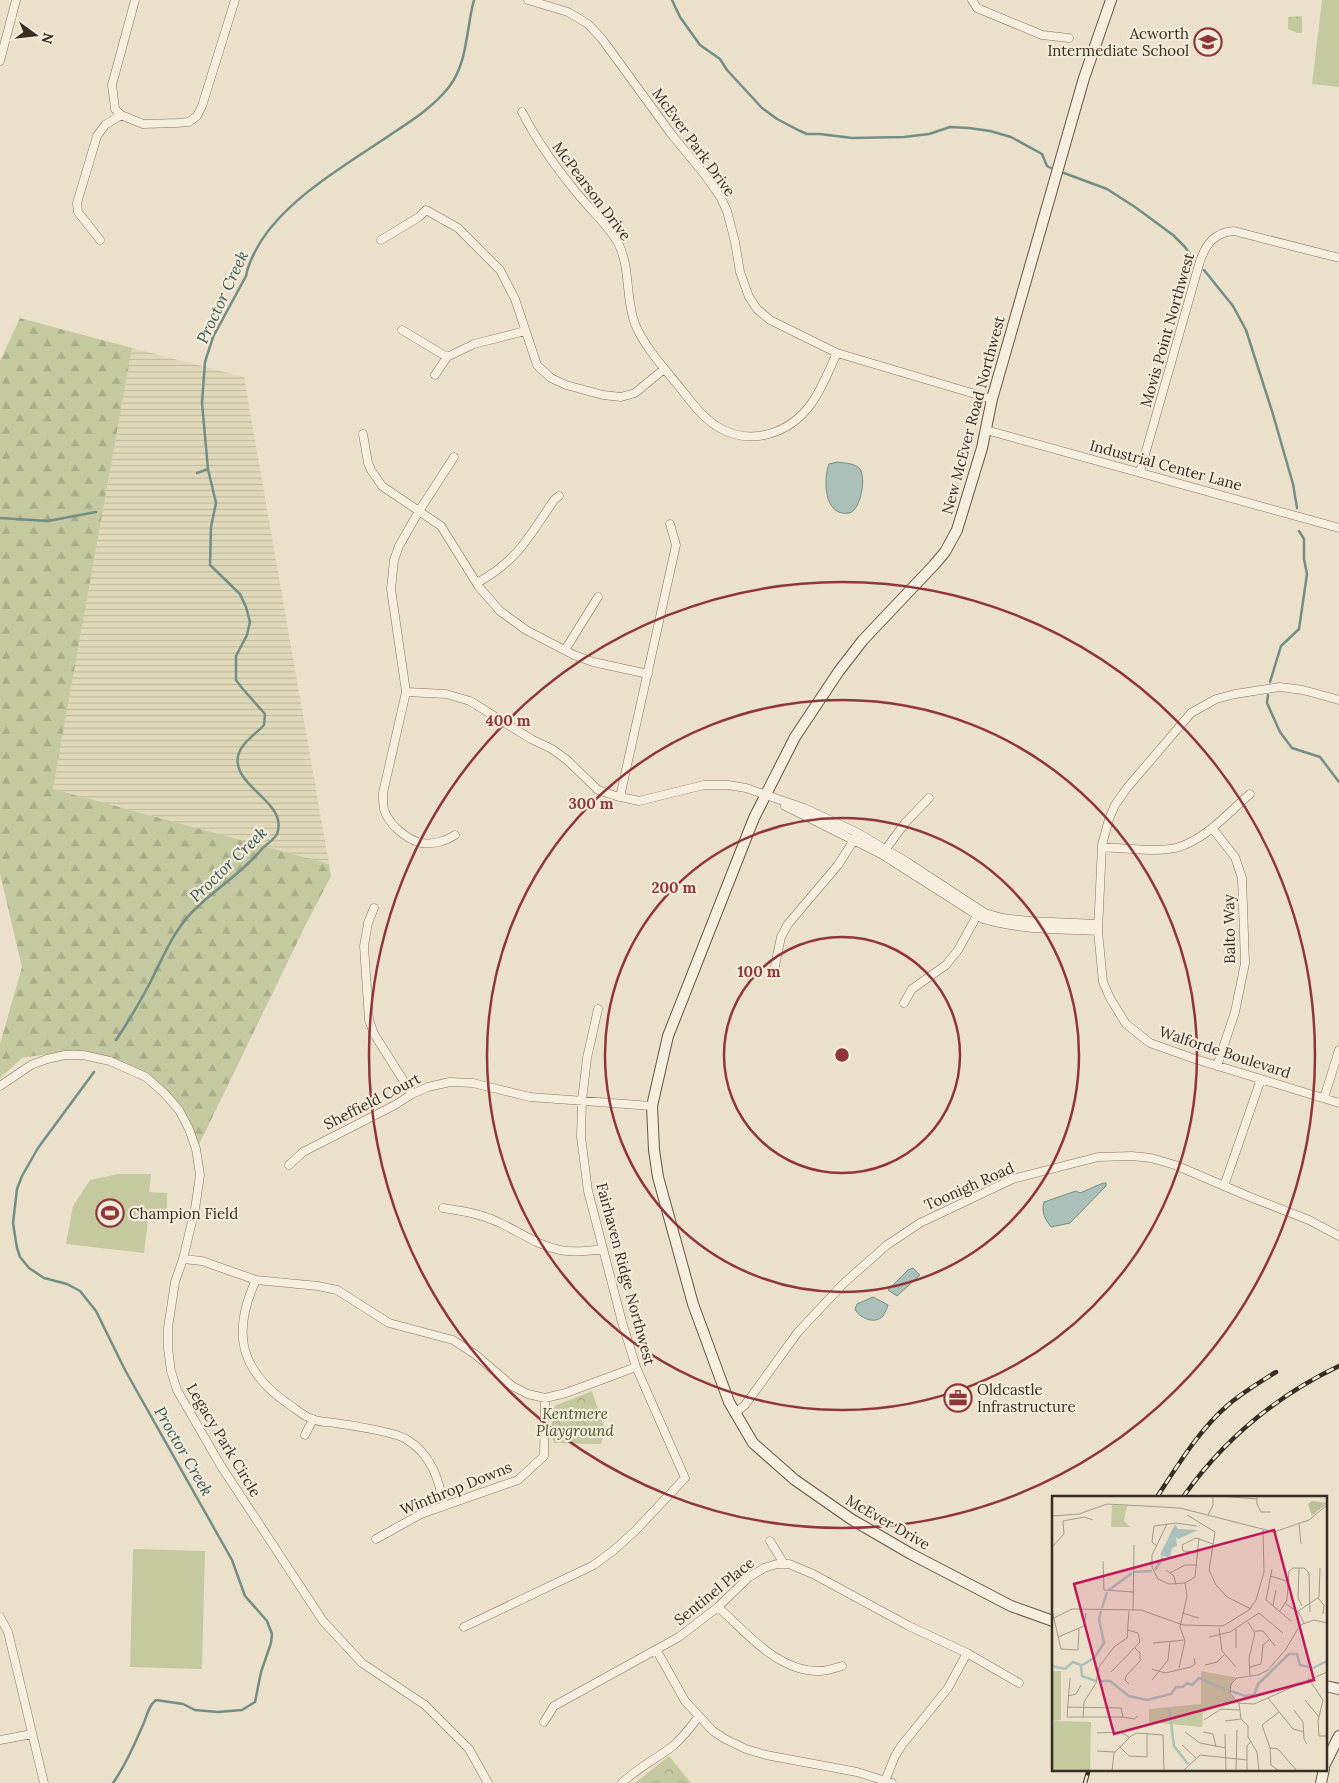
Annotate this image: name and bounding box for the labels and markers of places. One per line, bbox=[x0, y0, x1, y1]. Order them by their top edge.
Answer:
place label: Acworth Intermediate School bbox=[1047, 24, 1189, 60]
school or university icon: Acworth Intermediate School bbox=[1193, 27, 1223, 57]
centre of rings bbox=[833, 1046, 851, 1064]
sports icon: Champion Field bbox=[95, 1198, 125, 1228]
place label: Champion Field bbox=[129, 1204, 238, 1223]
place label: Oldcastle Infrastructure bbox=[977, 1380, 1076, 1416]
office icon: Oldcastle Infrastructure bbox=[943, 1383, 973, 1413]

